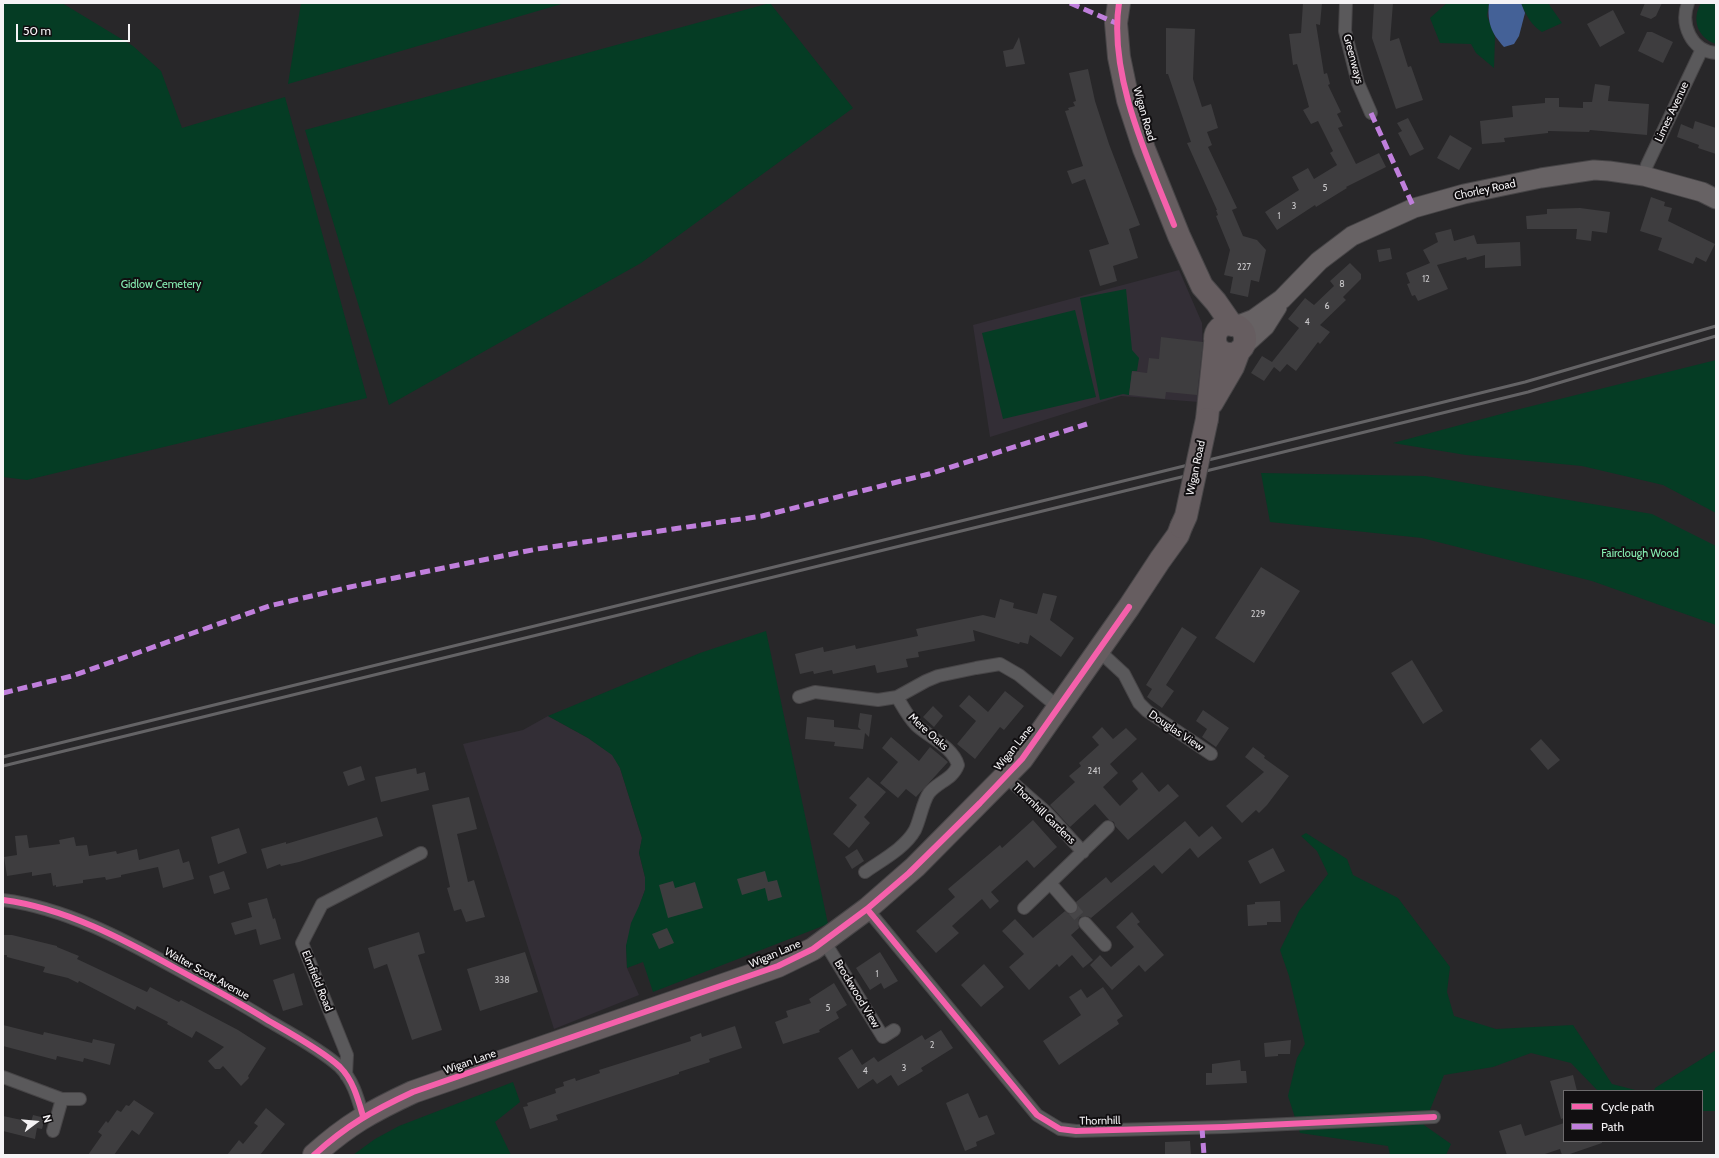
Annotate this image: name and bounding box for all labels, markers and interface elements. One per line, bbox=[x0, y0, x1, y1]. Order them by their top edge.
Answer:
scale bar bbox=[18, 16, 132, 42]
text: 50 m bbox=[23, 23, 51, 38]
street label: Greenways bbox=[1340, 33, 1366, 85]
street label: Limes Avenue bbox=[1652, 80, 1692, 144]
street label: Wigan Road bbox=[1130, 85, 1158, 143]
street label: Chorley Road bbox=[1453, 177, 1517, 203]
house number: 5 bbox=[1323, 183, 1327, 193]
house number: 3 bbox=[1292, 201, 1296, 211]
house number: 1 bbox=[1278, 211, 1280, 221]
house number: 227 bbox=[1237, 262, 1251, 272]
house number: 12 bbox=[1422, 274, 1430, 284]
park label: Gidlow Cemetery bbox=[121, 278, 201, 292]
house number: 8 bbox=[1339, 279, 1345, 289]
house number: 6 bbox=[1324, 301, 1330, 311]
house number: 4 bbox=[1304, 317, 1310, 327]
street label: Wigan Road bbox=[1184, 439, 1208, 497]
park label: Fairclough Wood bbox=[1601, 547, 1679, 561]
house number: 229 bbox=[1251, 609, 1265, 619]
street label: Douglas View bbox=[1146, 708, 1206, 754]
street label: Mere Oaks bbox=[905, 711, 951, 753]
street label: Wigan Lane bbox=[992, 723, 1036, 773]
house number: 241 bbox=[1088, 766, 1100, 776]
street label: Thornhill Gardens bbox=[1010, 781, 1078, 847]
street label: Wigan Lane bbox=[747, 937, 803, 971]
street label: Walter Scott Avenue bbox=[162, 945, 252, 1003]
street label: Elmfield Road bbox=[299, 948, 335, 1014]
street label: Brockwood View bbox=[831, 957, 883, 1031]
house number: 1 bbox=[876, 969, 878, 979]
house number: 338 bbox=[494, 975, 510, 985]
house number: 5 bbox=[826, 1003, 830, 1013]
house number: 2 bbox=[930, 1040, 934, 1050]
street label: Wigan Lane bbox=[442, 1047, 498, 1077]
house number: 3 bbox=[902, 1063, 906, 1073]
house number: 4 bbox=[862, 1066, 868, 1076]
legend bbox=[1563, 1090, 1703, 1142]
text: Cycle path bbox=[1601, 1099, 1654, 1114]
north arrow bbox=[16, 1102, 56, 1142]
text: N bbox=[40, 1113, 55, 1124]
street label: Thornhill bbox=[1079, 1114, 1121, 1128]
text: Path bbox=[1601, 1119, 1624, 1134]

